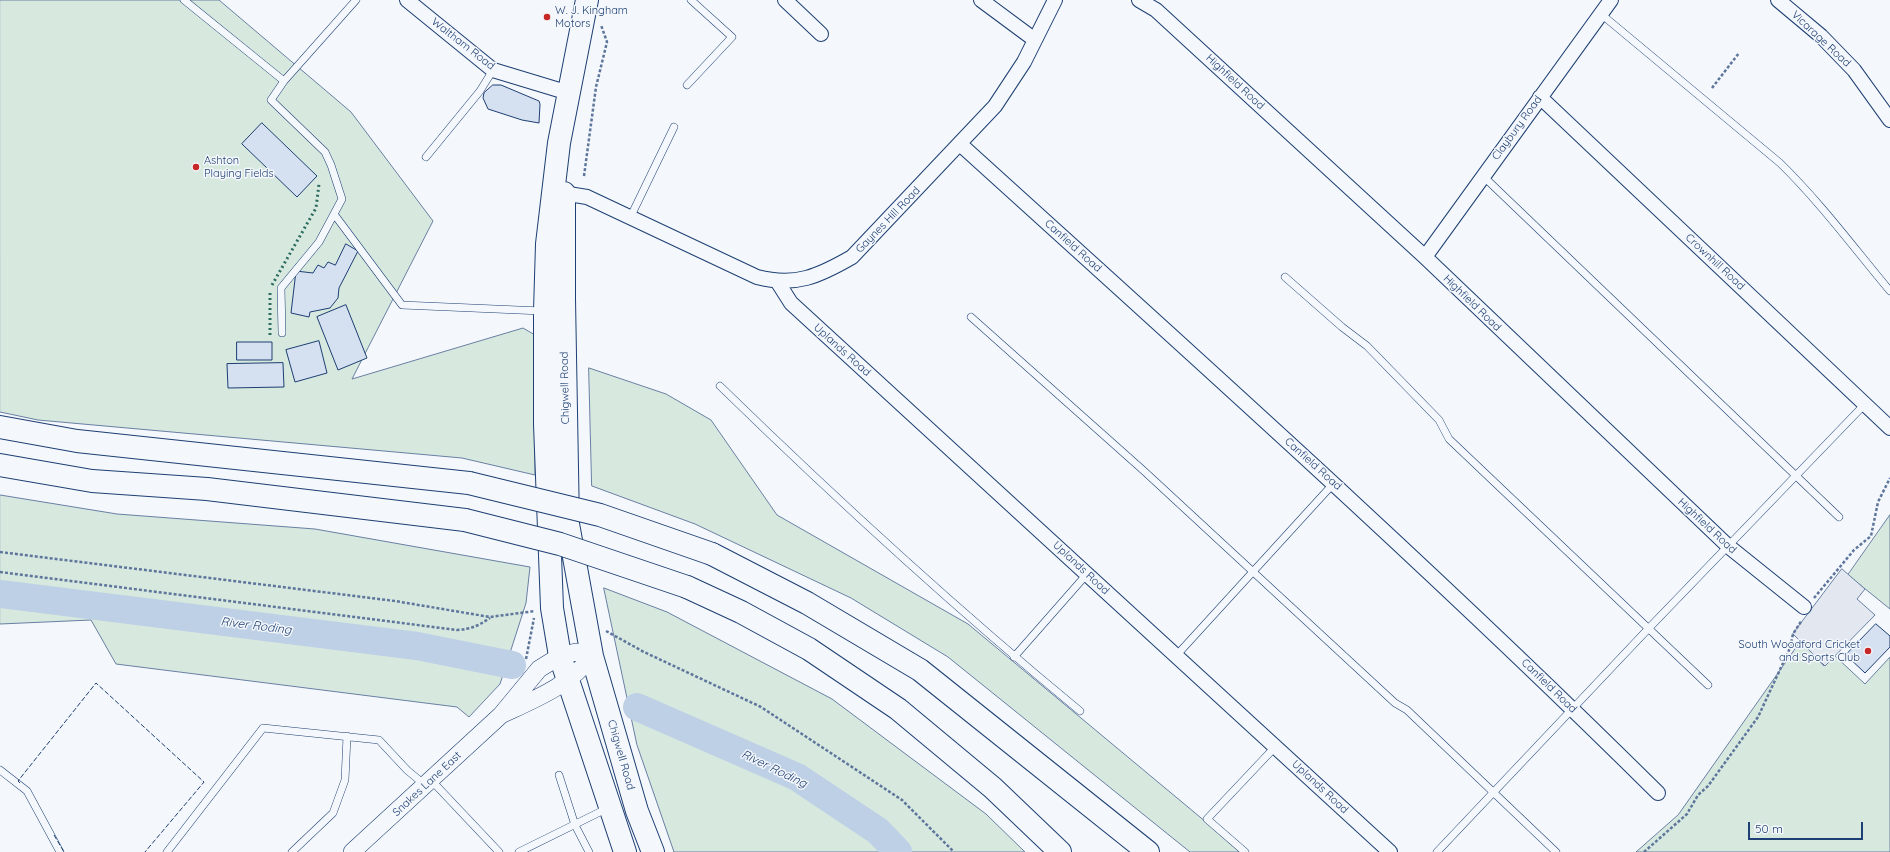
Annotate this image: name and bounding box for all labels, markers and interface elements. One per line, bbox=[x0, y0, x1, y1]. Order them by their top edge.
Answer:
place label: W. J. Kingham Motors bbox=[555, 4, 628, 30]
street label: Vicarage Road bbox=[1789, 8, 1853, 70]
marker: W. J. Kingham Motors bbox=[542, 12, 552, 22]
street label: Waltham Road bbox=[429, 15, 497, 73]
street label: Highfield Road bbox=[1203, 52, 1267, 112]
street label: Claybury Road bbox=[1489, 93, 1545, 163]
place label: Ashton Playing Fields bbox=[204, 154, 274, 180]
marker: Ashton Playing Fields bbox=[191, 162, 201, 172]
street label: Gaynes Hill Road bbox=[853, 184, 923, 256]
street label: Canfield Road bbox=[1042, 217, 1104, 275]
street label: Crownhill Road bbox=[1683, 231, 1747, 293]
street label: Highfield Road bbox=[1440, 272, 1504, 334]
street label: Uplands Road bbox=[811, 321, 873, 379]
street label: Chigwell Road bbox=[558, 352, 572, 424]
street label: Canfield Road bbox=[1282, 435, 1344, 493]
street label: Highfield Road bbox=[1675, 496, 1739, 556]
street label: Uplands Road bbox=[1050, 539, 1112, 597]
water label: River Roding bbox=[220, 615, 292, 637]
place label: South Woodford Cricket and Sports Club bbox=[1739, 638, 1860, 664]
marker: South Woodford Cricket and Sports Club bbox=[1863, 646, 1873, 656]
street label: Canfield Road bbox=[1518, 656, 1580, 716]
street label: Chigwell Road bbox=[605, 718, 637, 792]
water label: River Roding bbox=[739, 747, 809, 791]
street label: Snakes Lane East bbox=[390, 749, 464, 819]
street label: Uplands Road bbox=[1289, 758, 1351, 816]
scale bar bbox=[1750, 814, 1865, 840]
text: 50 m bbox=[1755, 821, 1783, 836]

